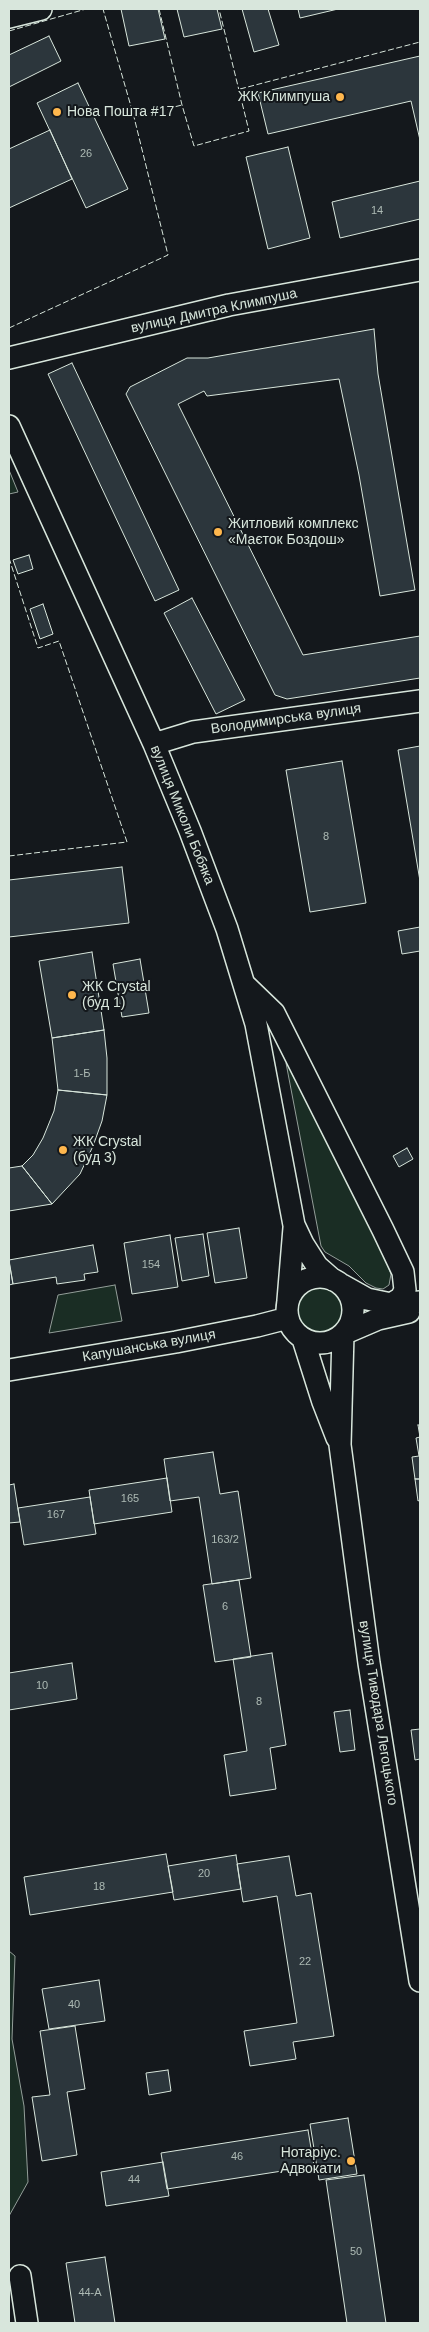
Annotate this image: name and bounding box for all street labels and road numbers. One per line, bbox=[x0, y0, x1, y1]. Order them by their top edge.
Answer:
street label: вулиця Дмитра Климпуша bbox=[129, 285, 299, 337]
street label: Володимирська вулиця bbox=[210, 700, 362, 738]
street label: вулиця Миколи Бобяка bbox=[146, 743, 218, 887]
street label: Капушанська вулиця bbox=[81, 1326, 217, 1366]
street label: вулиця Тиводара Легоцького bbox=[355, 1619, 401, 1807]

